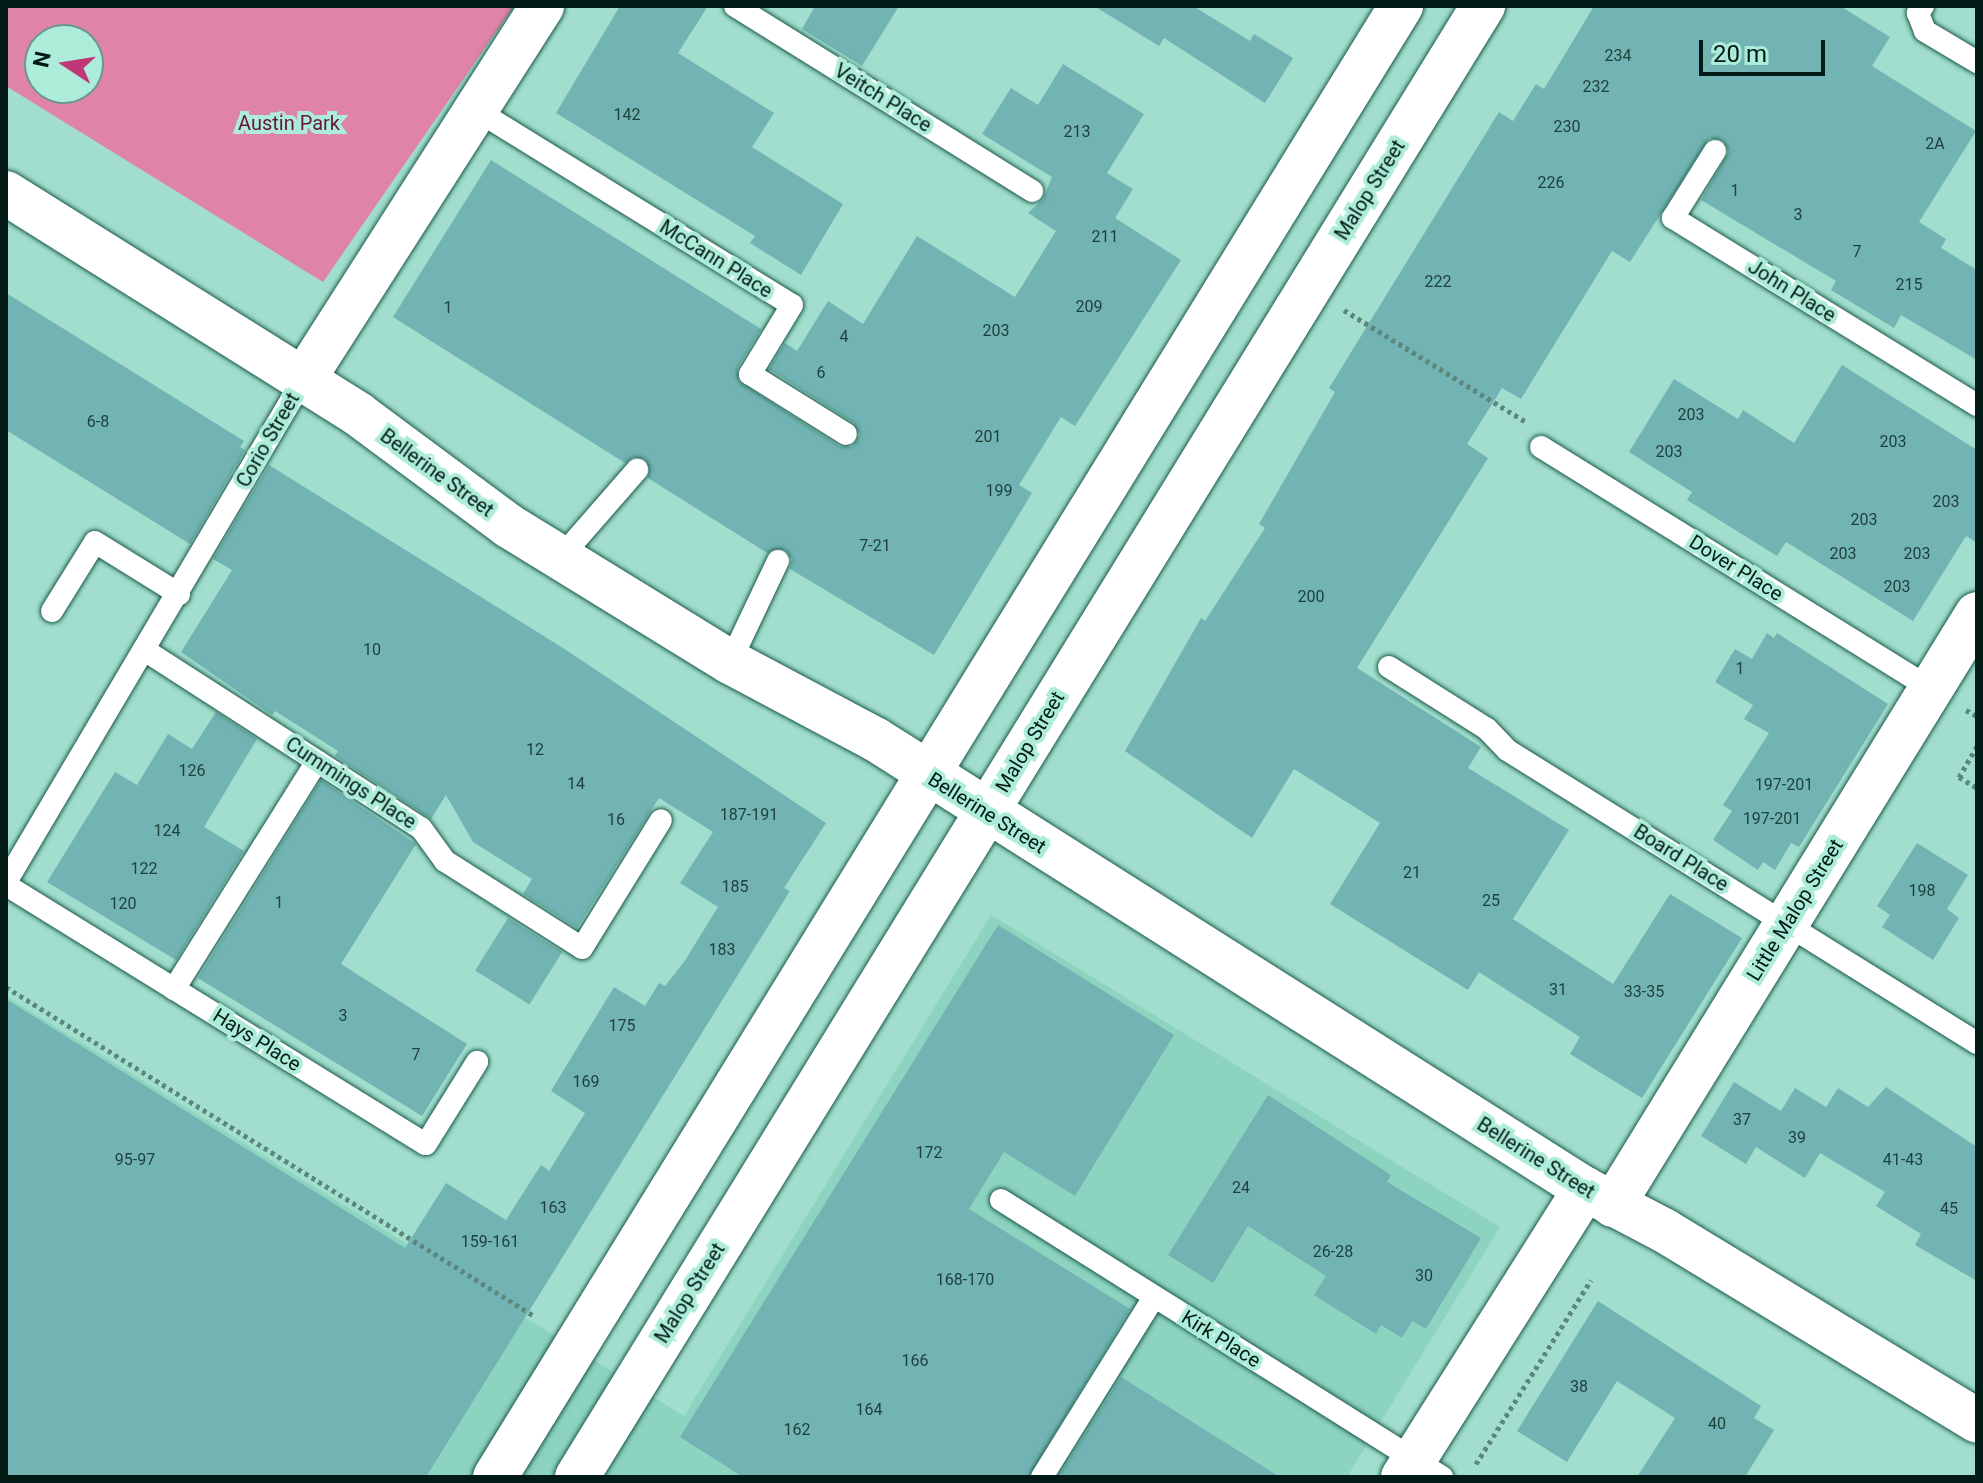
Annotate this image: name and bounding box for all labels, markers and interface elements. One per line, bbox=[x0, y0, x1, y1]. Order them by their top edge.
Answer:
north arrow bbox=[24, 24, 104, 104]
scale bar bbox=[1703, 24, 1829, 74]
text: 20 m bbox=[1713, 40, 1767, 68]
house number: 234 bbox=[1605, 46, 1631, 66]
text: N bbox=[28, 49, 56, 70]
street label: Veitch Place bbox=[830, 59, 936, 137]
house number: 232 bbox=[1583, 77, 1609, 97]
house number: 142 bbox=[614, 105, 640, 125]
park label: Austin Park bbox=[238, 111, 340, 135]
house number: 230 bbox=[1554, 117, 1580, 137]
house number: 213 bbox=[1064, 122, 1090, 142]
house number: 2A bbox=[1925, 134, 1945, 154]
street label: Malop Street bbox=[1330, 135, 1410, 245]
house number: 226 bbox=[1538, 173, 1564, 193]
house number: 1 bbox=[1731, 181, 1739, 201]
house number: 3 bbox=[1794, 205, 1802, 225]
street label: McCann Place bbox=[655, 215, 777, 303]
house number: 211 bbox=[1092, 227, 1118, 247]
house number: 7 bbox=[1853, 242, 1861, 262]
street label: John Place bbox=[1744, 255, 1840, 327]
house number: 222 bbox=[1425, 272, 1451, 292]
house number: 215 bbox=[1896, 275, 1922, 295]
house number: 209 bbox=[1076, 297, 1102, 317]
house number: 1 bbox=[444, 298, 452, 318]
house number: 203 bbox=[983, 321, 1009, 341]
house number: 4 bbox=[840, 327, 848, 347]
house number: 6 bbox=[817, 363, 825, 383]
street label: Corio Street bbox=[231, 388, 305, 492]
house number: 203 bbox=[1678, 405, 1704, 425]
house number: 6-8 bbox=[87, 412, 109, 432]
street label: Bellerine Street bbox=[376, 424, 498, 522]
house number: 201 bbox=[975, 427, 1001, 447]
house number: 203 bbox=[1880, 432, 1906, 452]
house number: 203 bbox=[1656, 442, 1682, 462]
house number: 199 bbox=[986, 481, 1012, 501]
house number: 203 bbox=[1933, 492, 1959, 512]
house number: 203 bbox=[1851, 510, 1877, 530]
street label: Dover Place bbox=[1685, 530, 1787, 606]
house number: 7-21 bbox=[859, 536, 891, 556]
house number: 203 bbox=[1830, 544, 1856, 564]
house number: 203 bbox=[1904, 544, 1930, 564]
house number: 203 bbox=[1884, 577, 1910, 597]
house number: 200 bbox=[1298, 587, 1324, 607]
house number: 10 bbox=[363, 640, 381, 660]
house number: 1 bbox=[1736, 659, 1744, 679]
street label: Malop Street bbox=[990, 687, 1070, 797]
street label: Cummings Place bbox=[281, 732, 421, 834]
house number: 12 bbox=[526, 740, 544, 760]
house number: 126 bbox=[179, 761, 205, 781]
street label: Bellerine Street bbox=[924, 767, 1050, 859]
house number: 14 bbox=[567, 774, 585, 794]
house number: 197-201 bbox=[1755, 775, 1813, 795]
house number: 187-191 bbox=[720, 805, 778, 825]
house number: 197-201 bbox=[1743, 809, 1801, 829]
house number: 16 bbox=[607, 810, 625, 830]
street label: Board Place bbox=[1629, 819, 1733, 897]
house number: 124 bbox=[154, 821, 180, 841]
street label: Little Malop Street bbox=[1742, 835, 1848, 985]
house number: 122 bbox=[131, 859, 157, 879]
house number: 21 bbox=[1403, 863, 1421, 883]
house number: 185 bbox=[722, 877, 748, 897]
house number: 198 bbox=[1909, 881, 1935, 901]
house number: 25 bbox=[1482, 891, 1500, 911]
house number: 1 bbox=[275, 893, 283, 913]
house number: 120 bbox=[110, 894, 136, 914]
house number: 183 bbox=[709, 940, 735, 960]
house number: 31 bbox=[1549, 980, 1567, 1000]
house number: 33-35 bbox=[1624, 982, 1664, 1002]
street label: Hays Place bbox=[209, 1004, 305, 1076]
house number: 3 bbox=[339, 1006, 347, 1026]
house number: 175 bbox=[609, 1016, 635, 1036]
house number: 7 bbox=[412, 1045, 420, 1065]
house number: 169 bbox=[573, 1072, 599, 1092]
house number: 37 bbox=[1733, 1110, 1751, 1130]
street label: Bellerine Street bbox=[1473, 1112, 1599, 1204]
house number: 39 bbox=[1788, 1128, 1806, 1148]
house number: 172 bbox=[916, 1143, 942, 1163]
house number: 95-97 bbox=[115, 1150, 155, 1170]
house number: 41-43 bbox=[1883, 1150, 1923, 1170]
house number: 24 bbox=[1232, 1178, 1250, 1198]
house number: 163 bbox=[540, 1198, 566, 1218]
house number: 45 bbox=[1940, 1199, 1958, 1219]
house number: 159-161 bbox=[461, 1232, 519, 1252]
street label: Malop Street bbox=[650, 1238, 730, 1348]
house number: 26-28 bbox=[1313, 1242, 1353, 1262]
house number: 30 bbox=[1415, 1266, 1433, 1286]
house number: 168-170 bbox=[936, 1270, 994, 1290]
street label: Kirk Place bbox=[1177, 1305, 1265, 1373]
house number: 166 bbox=[902, 1351, 928, 1371]
house number: 38 bbox=[1570, 1377, 1588, 1397]
house number: 164 bbox=[856, 1400, 882, 1420]
house number: 40 bbox=[1708, 1414, 1726, 1434]
house number: 162 bbox=[784, 1420, 810, 1440]

